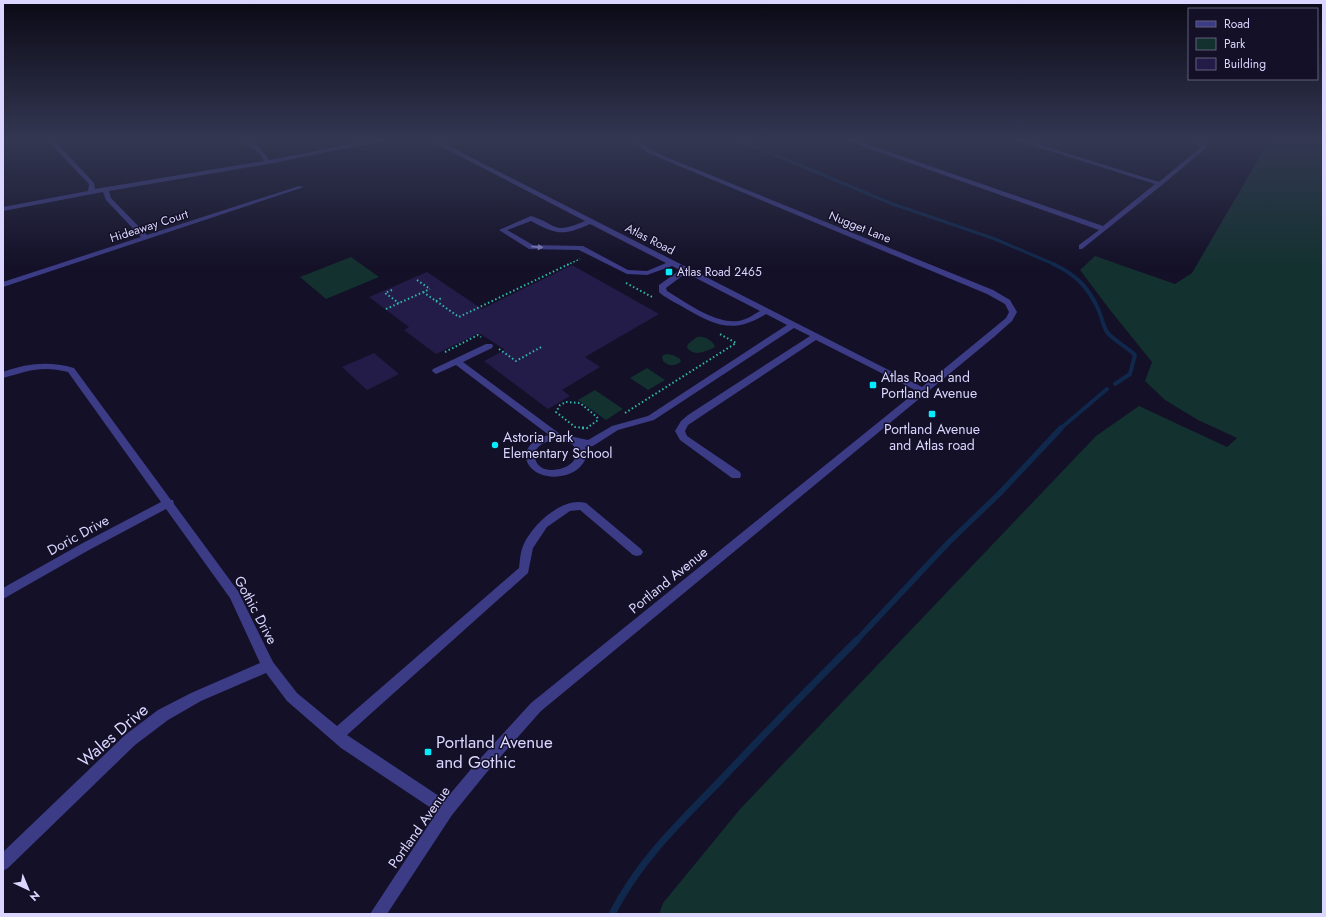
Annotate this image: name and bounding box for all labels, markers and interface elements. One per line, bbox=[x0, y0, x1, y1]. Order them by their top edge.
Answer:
legend bbox=[1188, 8, 1318, 80]
text: Road bbox=[1224, 15, 1250, 33]
text: Park bbox=[1224, 35, 1246, 53]
text: Building bbox=[1224, 55, 1266, 73]
street label: Hideaway Court bbox=[108, 205, 191, 247]
street label: Nugget Lane bbox=[826, 206, 894, 248]
street label: Atlas Road bbox=[622, 219, 678, 259]
one-way arrow bbox=[531, 243, 543, 250]
place label: Atlas Road 2465 bbox=[677, 263, 762, 281]
marker: Atlas Road 2465 bbox=[664, 267, 674, 277]
place label: Atlas Road and Portland Avenue bbox=[881, 367, 977, 403]
marker: Atlas Road and Portland Avenue bbox=[868, 380, 878, 390]
marker: Portland Avenue and Atlas road bbox=[927, 409, 937, 419]
place label: Portland Avenue and Atlas road bbox=[884, 419, 980, 455]
place label: Astoria Park Elementary School bbox=[503, 427, 613, 463]
marker: Astoria Park Elementary School bbox=[490, 440, 500, 450]
street label: Doric Drive bbox=[44, 510, 112, 560]
street label: Portland Avenue bbox=[624, 542, 712, 618]
street label: Gothic Drive bbox=[230, 572, 282, 648]
street label: Wales Drive bbox=[73, 698, 153, 772]
place label: Portland Avenue and Gothic bbox=[436, 730, 553, 774]
marker: Portland Avenue and Gothic bbox=[423, 747, 433, 757]
street label: Portland Avenue bbox=[383, 782, 455, 872]
north arrow bbox=[8, 869, 48, 909]
text: N bbox=[26, 887, 44, 905]

